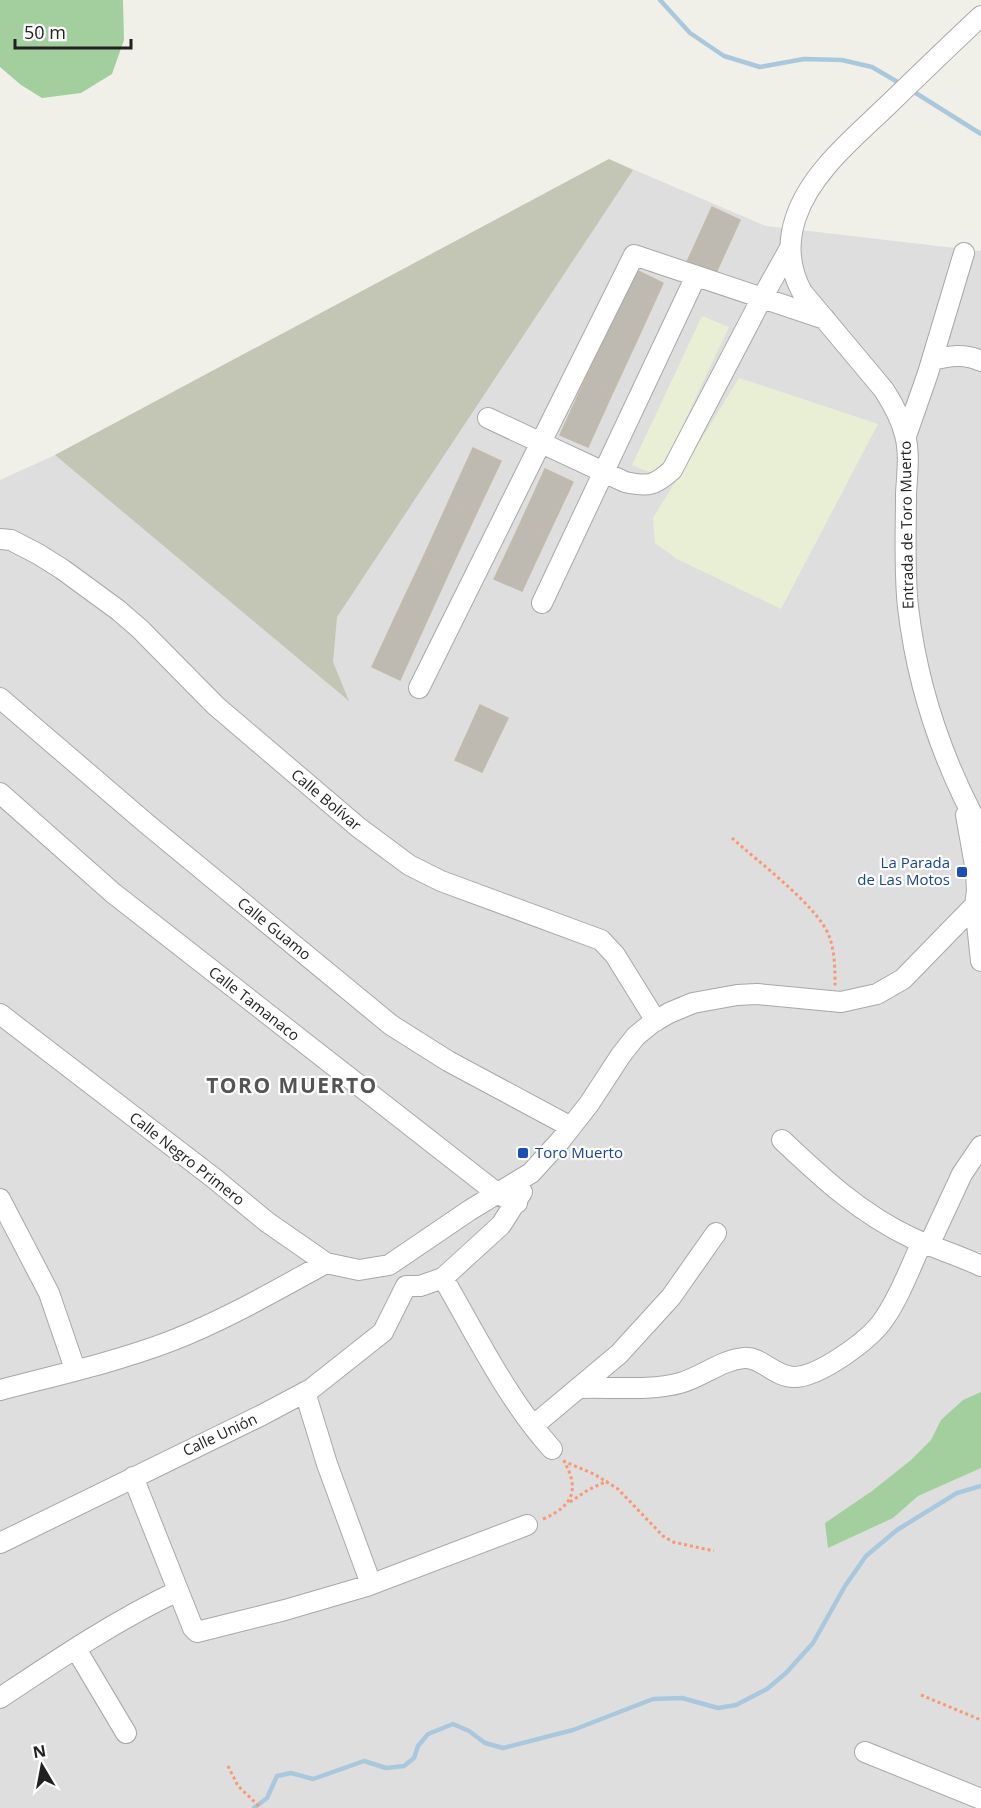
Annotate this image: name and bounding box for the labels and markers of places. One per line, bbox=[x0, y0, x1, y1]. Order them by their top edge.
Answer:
place label: La Parada de Las Motos bbox=[857, 852, 950, 889]
marker: La Parada de Las Motos bbox=[955, 865, 969, 879]
place label: Toro Muerto bbox=[535, 1142, 623, 1162]
marker: Toro Muerto bbox=[516, 1146, 530, 1160]

